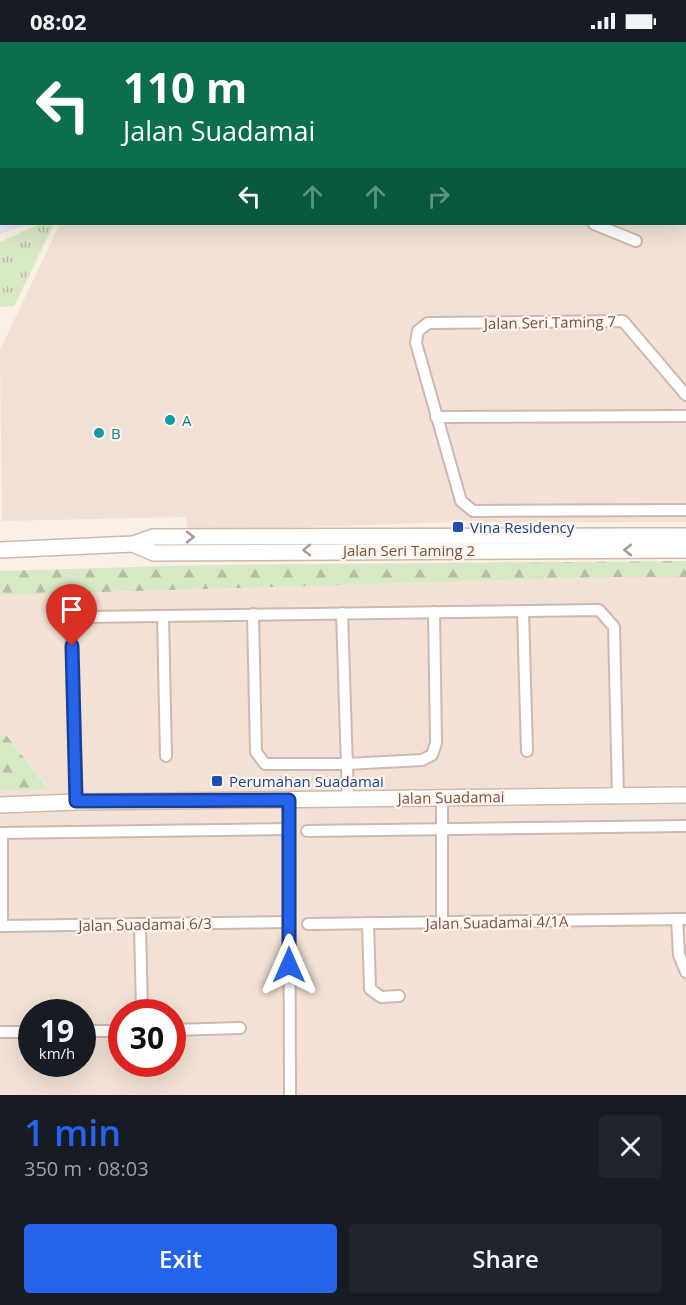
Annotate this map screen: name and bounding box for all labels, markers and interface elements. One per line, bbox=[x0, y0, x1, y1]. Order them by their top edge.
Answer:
text: 08:02 bbox=[30, 6, 87, 36]
text: 110 m bbox=[123, 58, 247, 115]
icon: left bbox=[24, 66, 102, 144]
text: Jalan Suadamai bbox=[123, 112, 315, 149]
icon: left bbox=[233, 180, 266, 213]
icon: ahead bbox=[296, 180, 329, 213]
icon: ahead bbox=[359, 180, 392, 213]
icon: right bbox=[422, 180, 455, 213]
street label: Jalan Seri Taming 7 bbox=[482, 311, 616, 333]
place label: A bbox=[182, 410, 192, 430]
marker: A bbox=[163, 413, 177, 427]
place label: B bbox=[111, 423, 121, 443]
marker: B bbox=[92, 426, 106, 440]
place label: Vina Residency bbox=[470, 517, 575, 537]
marker: Vina Residency bbox=[451, 520, 465, 534]
one-way arrow bbox=[186, 530, 195, 543]
street label: Jalan Seri Taming 2 bbox=[341, 540, 475, 560]
one-way arrow bbox=[302, 544, 311, 556]
one-way arrow bbox=[623, 544, 632, 556]
pin bbox=[46, 584, 97, 646]
icon: arrive bbox=[55, 593, 88, 626]
place label: Perumahan Suadamai bbox=[229, 771, 384, 791]
marker: Perumahan Suadamai bbox=[210, 774, 224, 788]
street label: Jalan Suadamai bbox=[395, 786, 505, 808]
street label: Jalan Suadamai 4/1A bbox=[423, 911, 569, 933]
street label: Jalan Suadamai 6/3 bbox=[76, 913, 212, 935]
position arrow bbox=[257, 933, 321, 997]
speed limit sign: 30 bbox=[108, 999, 186, 1077]
text: 19 bbox=[40, 1010, 74, 1051]
text: km/h bbox=[39, 1043, 75, 1063]
text: 1 min bbox=[24, 1108, 121, 1157]
button: close bbox=[599, 1115, 662, 1178]
text: 350 m · 08:03 bbox=[24, 1155, 149, 1182]
button: Exit bbox=[24, 1224, 337, 1293]
button: Share bbox=[349, 1224, 662, 1293]

